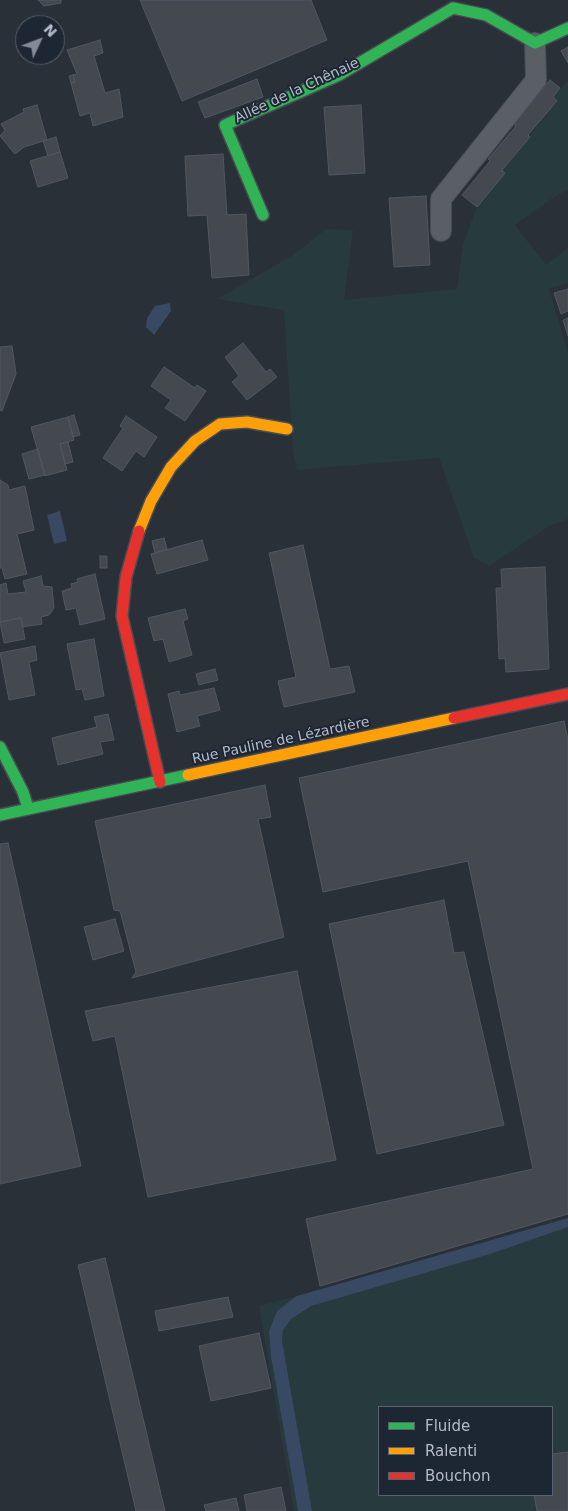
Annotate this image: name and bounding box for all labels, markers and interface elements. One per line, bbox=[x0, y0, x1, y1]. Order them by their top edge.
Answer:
north arrow bbox=[15, 15, 65, 65]
text: N bbox=[40, 21, 60, 40]
street label: Allée de la Chênaie bbox=[232, 55, 362, 127]
street label: Rue Pauline de Lézardière bbox=[191, 714, 371, 768]
legend bbox=[378, 1406, 553, 1496]
text: Fluide bbox=[425, 1417, 470, 1435]
text: Ralenti bbox=[425, 1442, 477, 1460]
text: Bouchon bbox=[425, 1467, 490, 1485]

